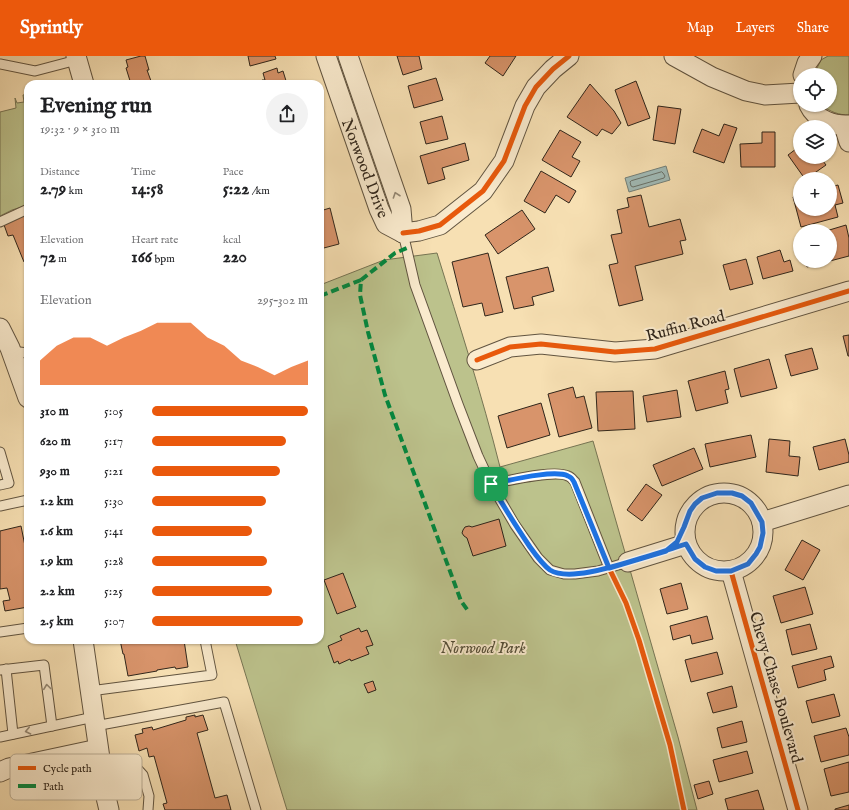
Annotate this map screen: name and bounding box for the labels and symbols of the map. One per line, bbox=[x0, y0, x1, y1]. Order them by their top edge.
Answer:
street label: Norwood Drive bbox=[336, 116, 392, 221]
one-way arrow bbox=[392, 192, 400, 199]
street label: Ruffin Road bbox=[644, 307, 728, 347]
pin bbox=[474, 467, 508, 501]
street label: Chevy Chase Boulevard bbox=[744, 610, 806, 766]
park label: Norwood Park bbox=[440, 639, 526, 659]
one-way arrow bbox=[43, 684, 52, 690]
one-way arrow bbox=[25, 726, 31, 734]
legend bbox=[10, 754, 142, 800]
text: Cycle path bbox=[43, 762, 92, 776]
text: Path bbox=[43, 780, 64, 794]

